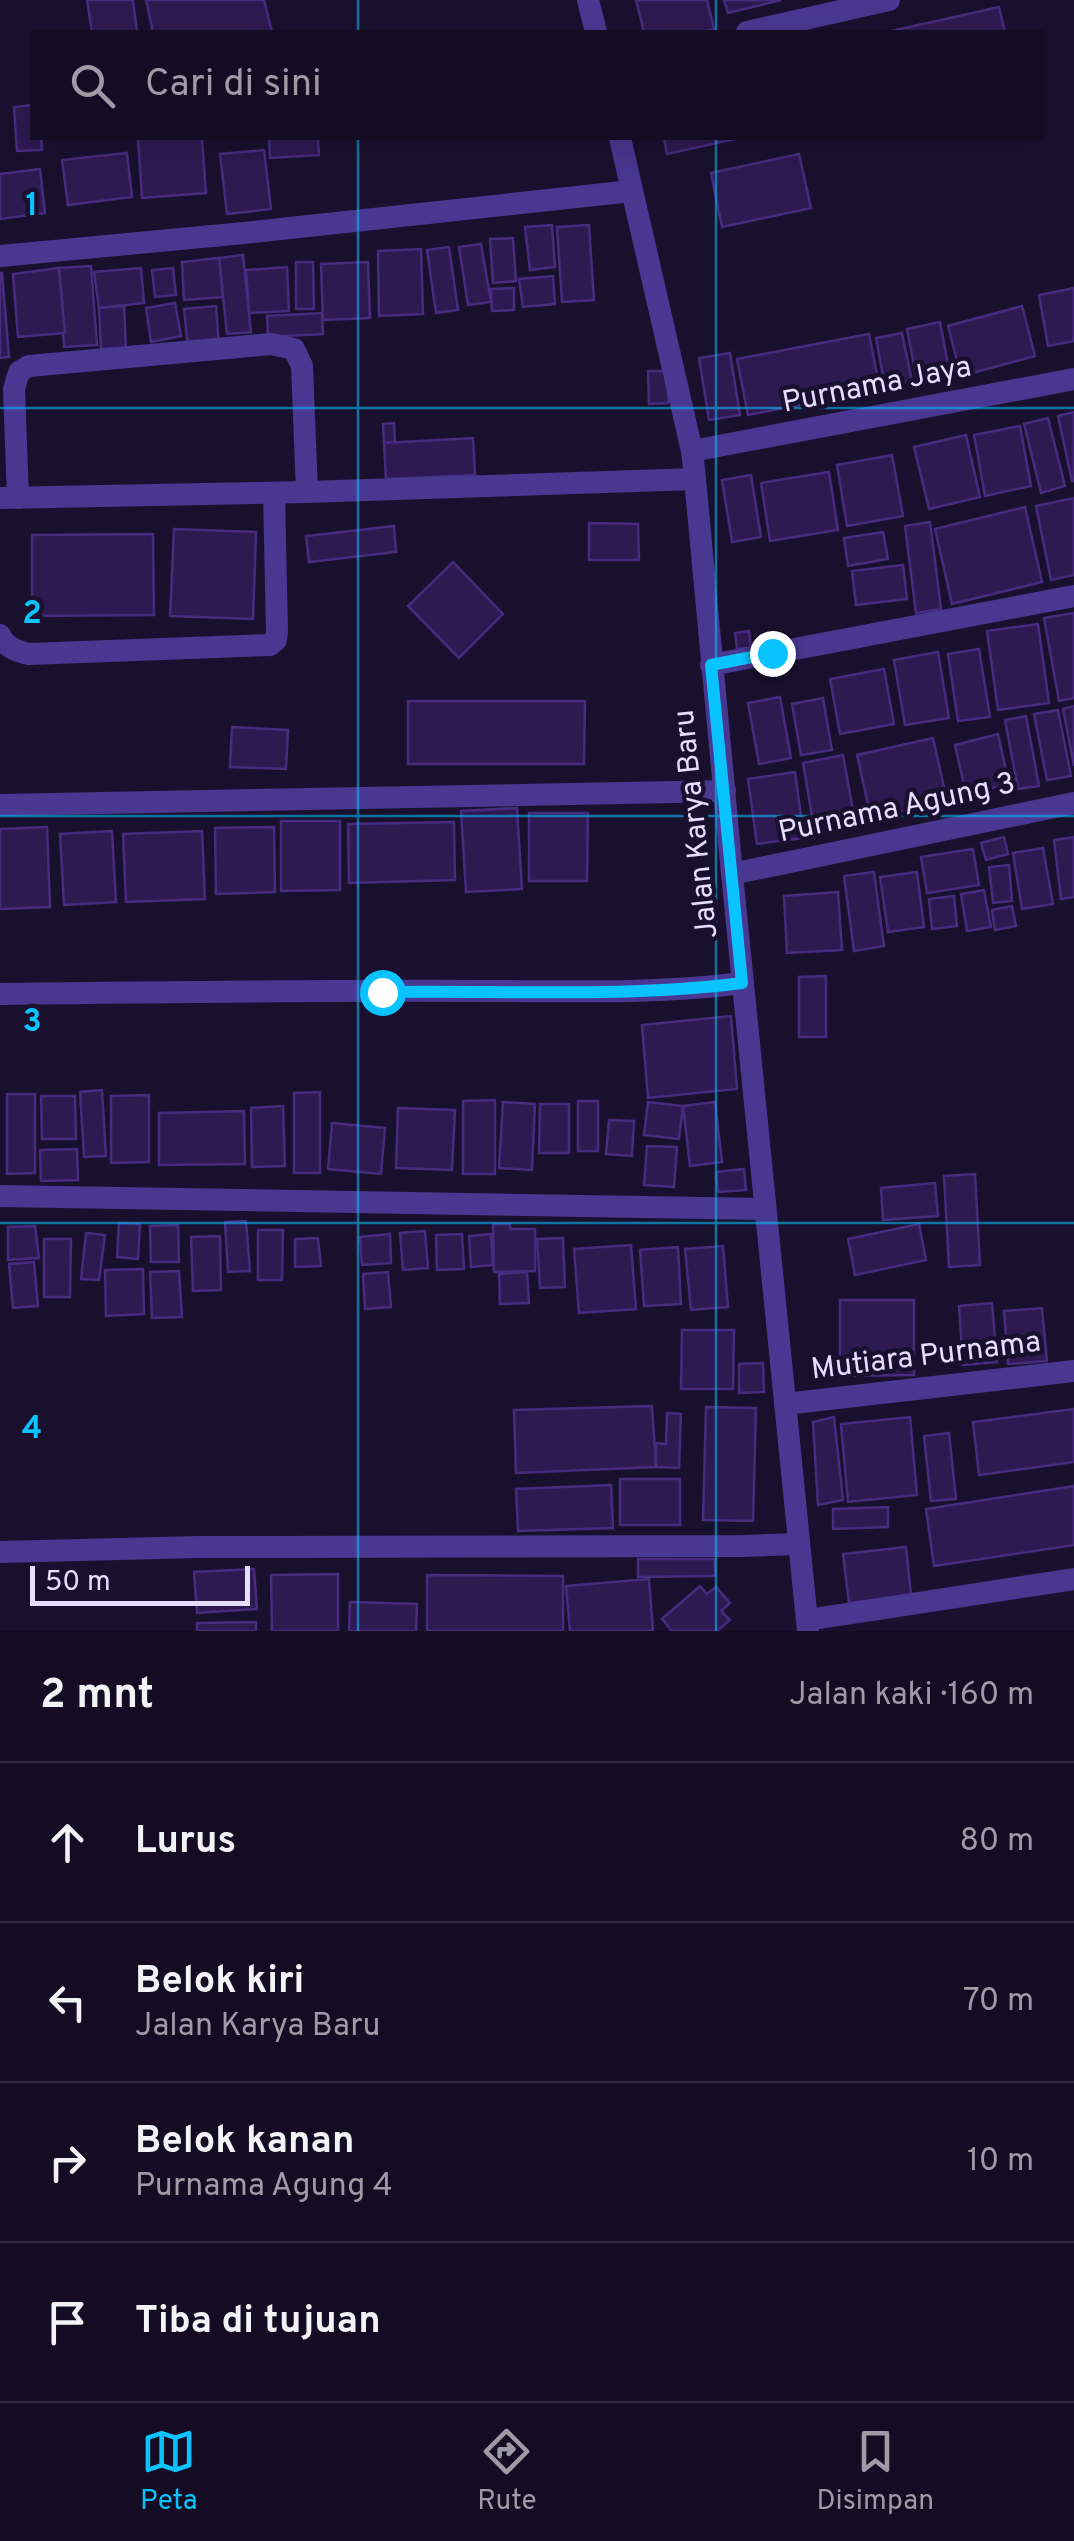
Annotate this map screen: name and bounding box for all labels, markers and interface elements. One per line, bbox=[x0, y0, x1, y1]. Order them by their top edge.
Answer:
search box bbox=[30, 30, 1044, 140]
icon: search bbox=[65, 58, 120, 113]
text: Cari di sini bbox=[145, 61, 322, 110]
text: 1 bbox=[26, 187, 38, 227]
street label: Purnama Jaya bbox=[779, 350, 975, 422]
text: 2 bbox=[22, 595, 42, 635]
route end bbox=[750, 631, 796, 677]
street label: Jalan Karya Baru bbox=[667, 708, 727, 940]
street label: Purnama Agung 3 bbox=[775, 766, 1019, 852]
route start bbox=[360, 970, 406, 1016]
text: 3 bbox=[22, 1003, 42, 1043]
street label: Mutiara Purnama bbox=[809, 1325, 1043, 1389]
text: 4 bbox=[22, 1410, 42, 1450]
scale bar bbox=[30, 1561, 250, 1606]
text: 50 m bbox=[45, 1565, 111, 1601]
text: 2 mnt bbox=[40, 1670, 154, 1723]
text: Jalan kaki · 160 m bbox=[789, 1676, 1034, 1716]
icon: ahead bbox=[40, 1815, 95, 1870]
text: Lurus bbox=[135, 1818, 236, 1867]
text: 80 m bbox=[960, 1822, 1034, 1862]
text: Belok kiri bbox=[135, 1958, 304, 2007]
icon: left bbox=[40, 1975, 95, 2030]
text: 70 m bbox=[963, 1982, 1034, 2022]
text: Jalan Karya Baru bbox=[135, 2007, 380, 2047]
text: Belok kanan bbox=[135, 2118, 354, 2167]
icon: right bbox=[40, 2135, 95, 2190]
text: 10 m bbox=[967, 2142, 1034, 2182]
text: Purnama Agung 4 bbox=[135, 2167, 393, 2207]
icon: arrive bbox=[40, 2295, 95, 2350]
text: Tiba di tujuan bbox=[135, 2298, 381, 2347]
tab: Peta bbox=[140, 2424, 197, 2520]
tab: Rute bbox=[477, 2424, 537, 2520]
tab: Disimpan bbox=[816, 2424, 934, 2520]

